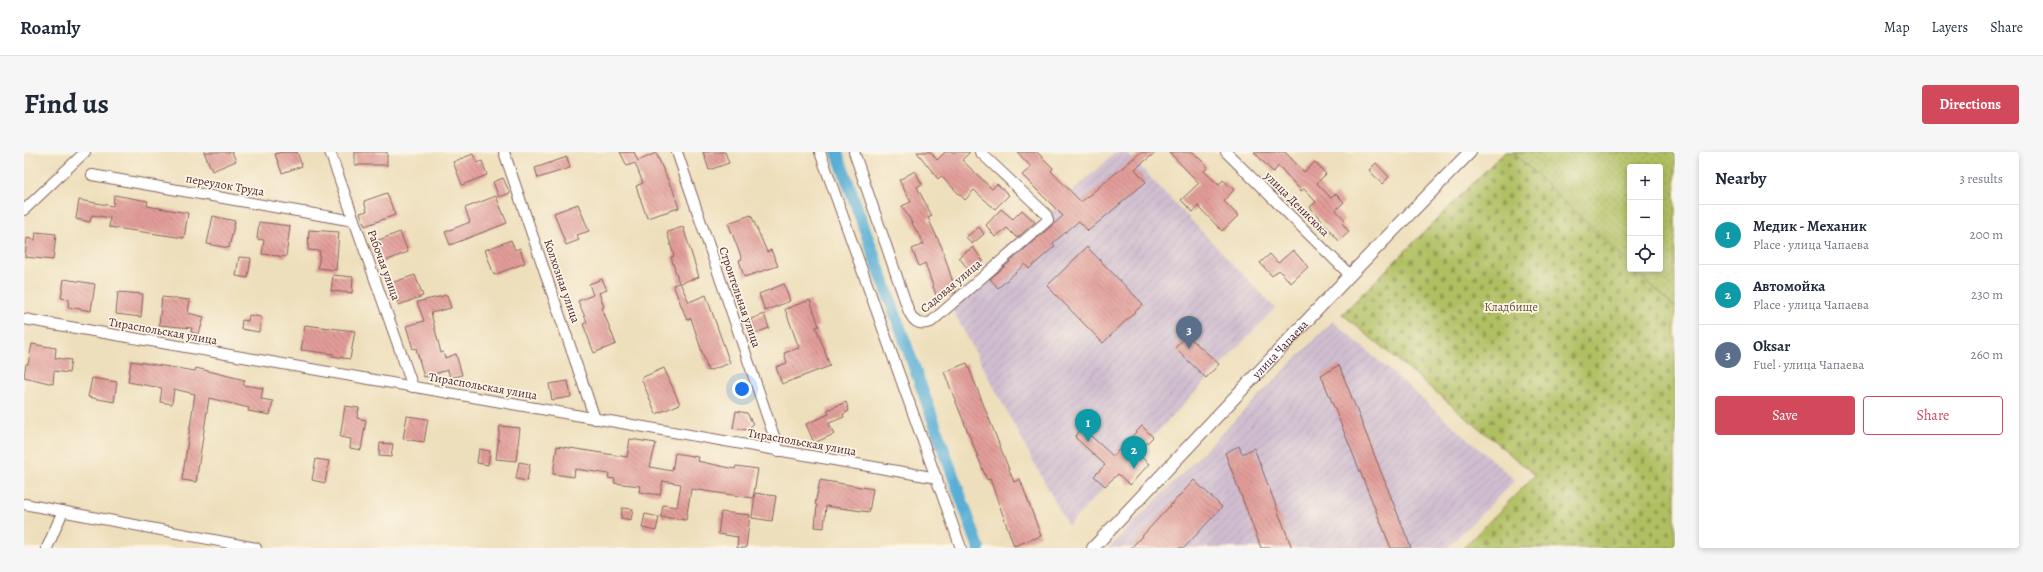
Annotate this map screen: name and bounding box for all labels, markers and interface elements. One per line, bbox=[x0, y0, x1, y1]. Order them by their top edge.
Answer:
text: Roamly bbox=[20, 15, 80, 41]
text: Map bbox=[1884, 18, 1910, 37]
text: Layers bbox=[1932, 18, 1968, 37]
text: Share bbox=[1990, 18, 2023, 37]
text: Find us bbox=[24, 85, 109, 123]
button: Directions bbox=[1922, 85, 2019, 124]
map controls bbox=[1627, 164, 1663, 272]
button: + bbox=[1627, 164, 1663, 200]
street label: улица Денисюка bbox=[1260, 167, 1333, 240]
text: Nearby bbox=[1715, 167, 1766, 190]
street label: переулок Труда bbox=[185, 170, 266, 200]
text: 3 results bbox=[1959, 170, 2003, 187]
button: − bbox=[1627, 200, 1663, 236]
text: Медик - Механик bbox=[1753, 216, 1867, 236]
text: 1 bbox=[1726, 226, 1730, 243]
text: 200 m bbox=[1970, 226, 2003, 243]
street label: Рабочая улица bbox=[364, 227, 404, 303]
button: locate bbox=[1627, 236, 1663, 272]
text: Place · улица Чапаева bbox=[1753, 236, 1869, 253]
street label: Колхозная улица bbox=[540, 237, 584, 325]
street label: Строительная улица bbox=[715, 244, 765, 350]
street label: Садовая улица bbox=[917, 255, 985, 316]
text: Автомойка bbox=[1753, 276, 1825, 296]
text: 2 bbox=[1725, 286, 1731, 303]
text: 230 m bbox=[1971, 286, 2003, 303]
text: Place · улица Чапаева bbox=[1753, 296, 1869, 313]
park label: Кладбище bbox=[1484, 299, 1538, 315]
street label: Тираспольская улица bbox=[108, 314, 219, 348]
pin: 3 bbox=[1176, 316, 1202, 349]
street label: улица Чапаева bbox=[1248, 316, 1312, 383]
text: Oksar bbox=[1753, 336, 1790, 356]
text: 3 bbox=[1725, 346, 1731, 363]
text: 260 m bbox=[1970, 346, 2003, 363]
text: Fuel · улица Чапаева bbox=[1753, 356, 1864, 373]
street label: Тираспольская улица bbox=[428, 369, 539, 403]
your location bbox=[732, 379, 752, 399]
button: Save bbox=[1715, 396, 1855, 435]
button: Share bbox=[1863, 396, 2003, 435]
pin: 1 bbox=[1075, 409, 1101, 442]
street label: Тираспольская улица bbox=[747, 425, 858, 459]
pin: 2 bbox=[1121, 436, 1147, 469]

